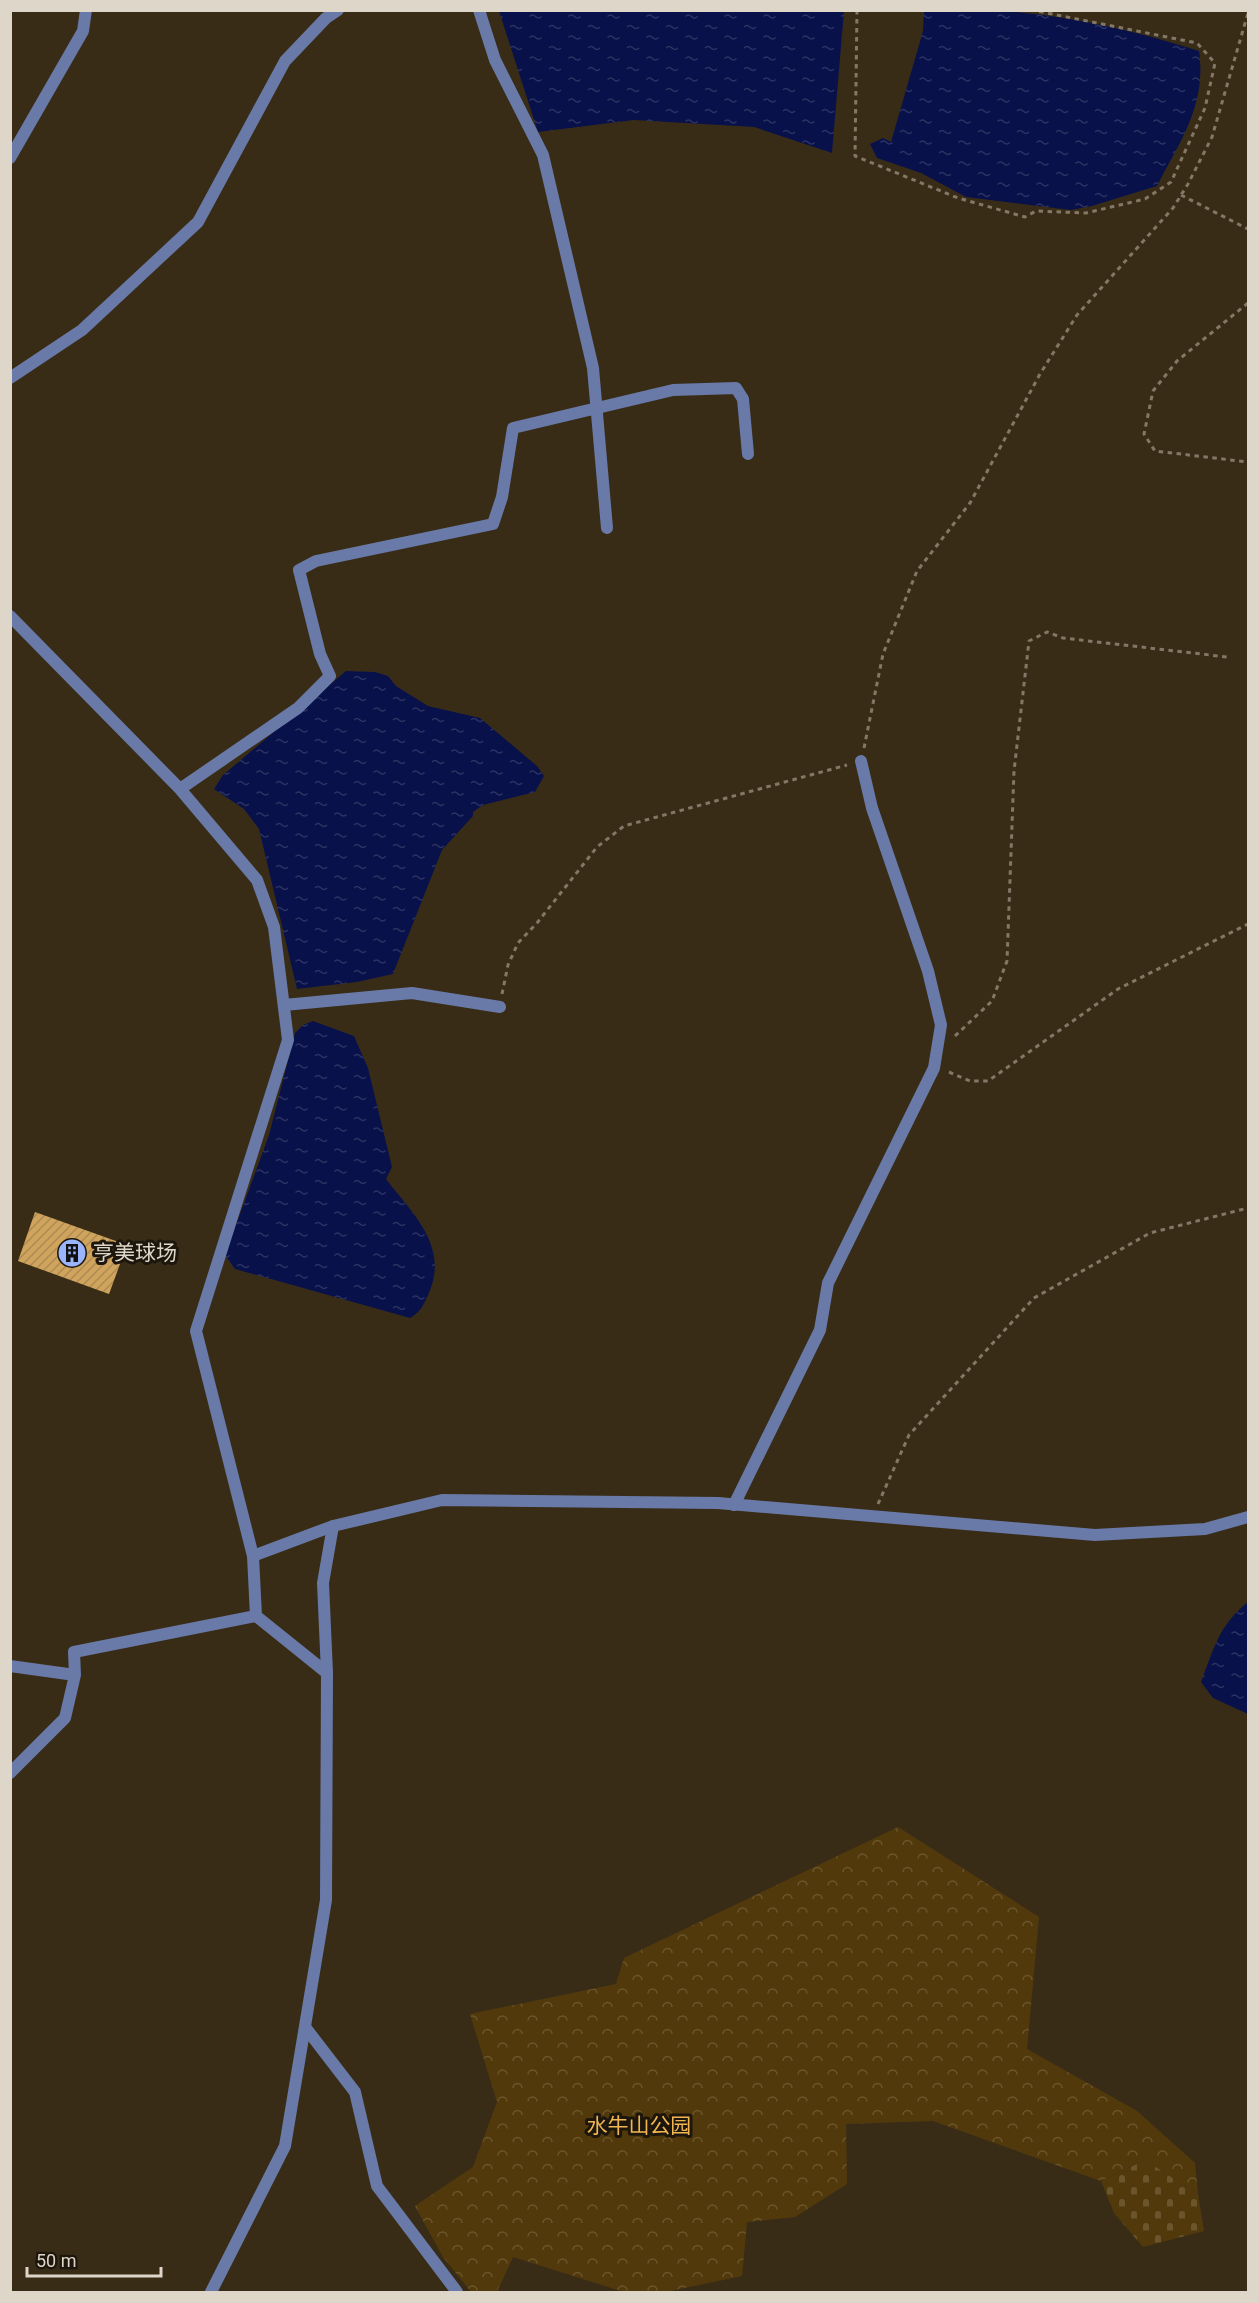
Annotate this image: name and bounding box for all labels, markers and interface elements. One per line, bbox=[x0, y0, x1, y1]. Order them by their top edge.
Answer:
building icon: 亨美球场 bbox=[56, 1237, 88, 1269]
place label: 亨美球场 bbox=[93, 1241, 177, 1265]
park label: 水牛山公园 bbox=[587, 2114, 692, 2138]
scale bar bbox=[27, 2240, 160, 2278]
text: 50 m bbox=[36, 2250, 76, 2271]

